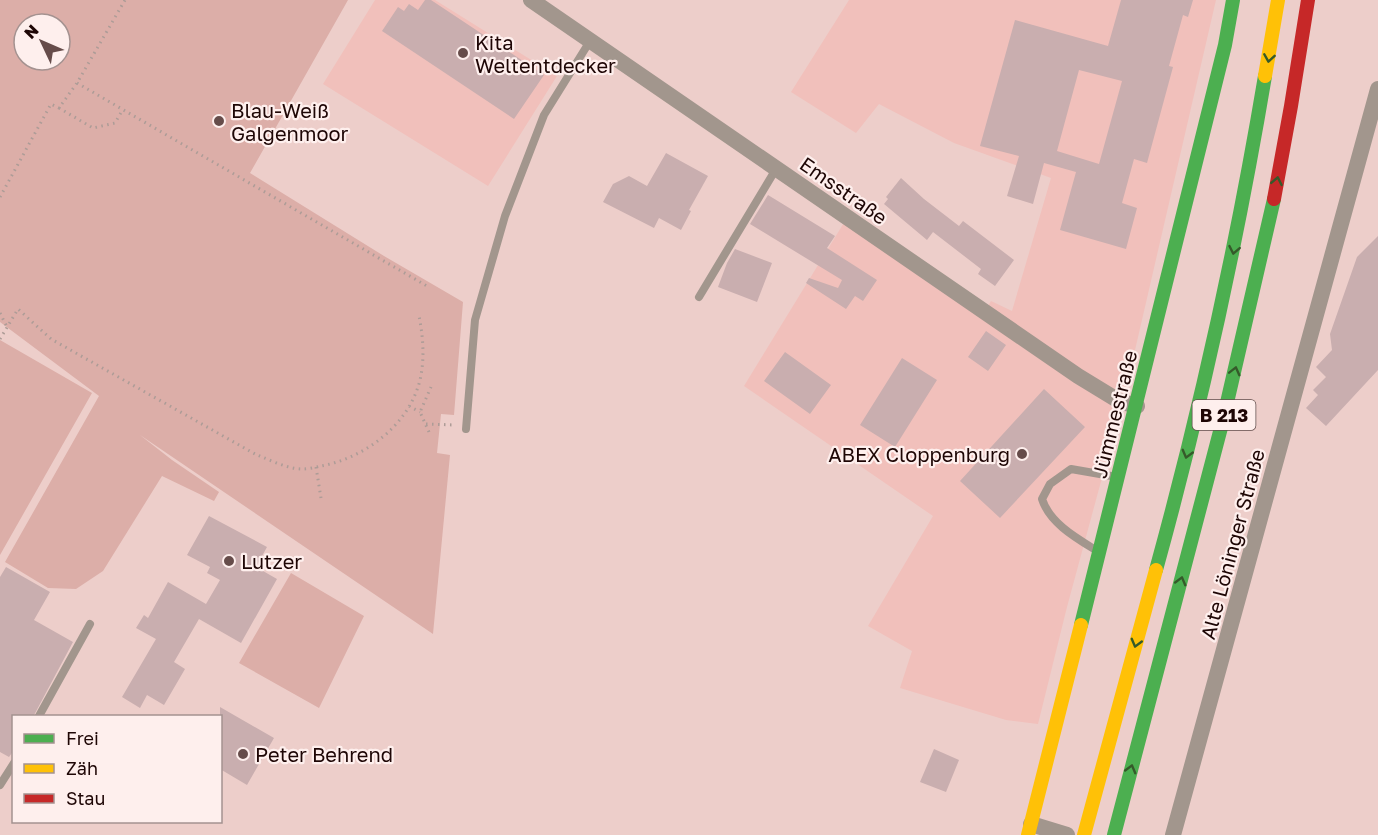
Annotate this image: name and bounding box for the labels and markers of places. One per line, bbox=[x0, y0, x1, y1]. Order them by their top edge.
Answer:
place label: Kita Weltentdecker bbox=[475, 30, 616, 77]
marker: Kita Weltentdecker bbox=[456, 46, 470, 60]
place label: Blau-Weiß Galgenmoor bbox=[231, 98, 348, 145]
marker: Blau-Weiß Galgenmoor bbox=[212, 114, 226, 128]
place label: ABEX Cloppenburg bbox=[828, 442, 1010, 466]
marker: ABEX Cloppenburg bbox=[1015, 447, 1029, 461]
place label: Lutzer bbox=[241, 549, 302, 573]
marker: Lutzer bbox=[222, 554, 236, 568]
place label: Peter Behrend bbox=[255, 742, 393, 766]
marker: Peter Behrend bbox=[236, 747, 250, 761]

